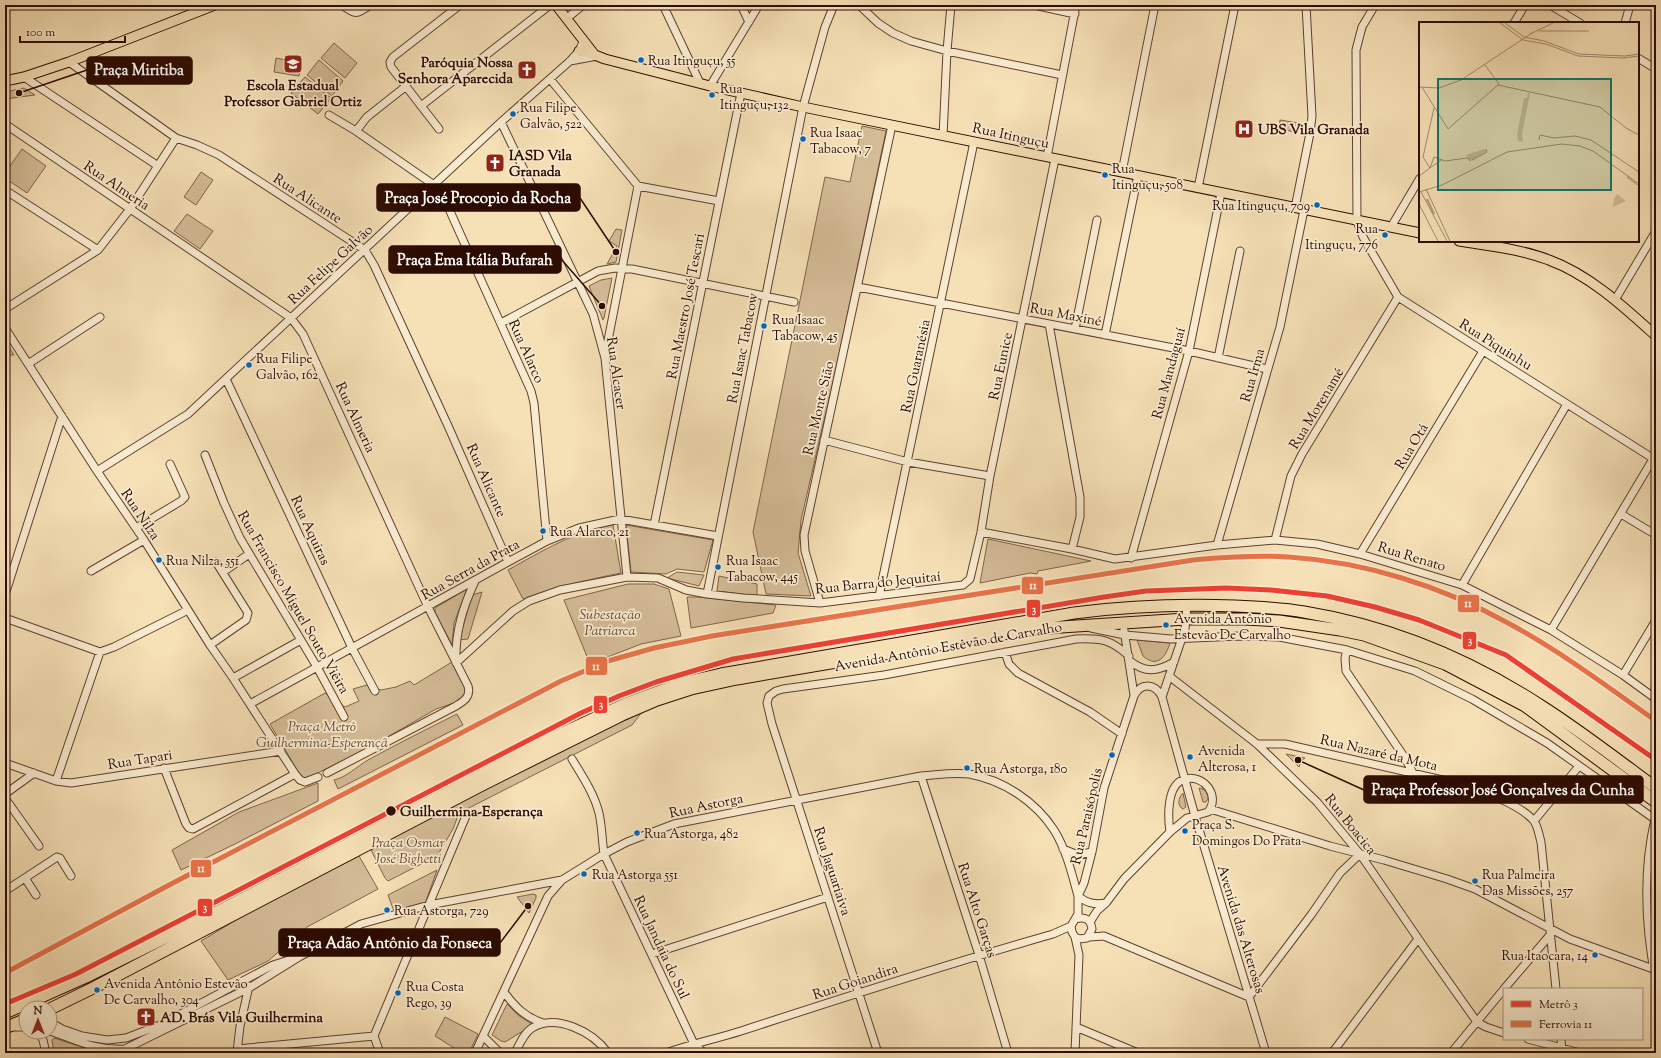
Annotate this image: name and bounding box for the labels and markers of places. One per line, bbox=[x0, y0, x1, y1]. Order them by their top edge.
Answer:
school or university icon: Escola Estadual Professor Gabriel Ortiz bbox=[282, 53, 304, 75]
place label: Rua Itinguçu, 55 bbox=[648, 53, 736, 71]
place label: Paróquia Nossa Senhora Aparecida bbox=[398, 54, 514, 90]
marker: Rua Itinguçu, 55 bbox=[636, 55, 646, 65]
callout: Praça Miritiba bbox=[87, 57, 192, 84]
church icon: Paróquia Nossa Senhora Aparecida bbox=[516, 59, 538, 81]
place label: Escola Estadual Professor Gabriel Ortiz bbox=[224, 77, 363, 113]
place label: Rua Itinguçu, 132 bbox=[720, 81, 789, 115]
marker: Rua Itinguçu, 132 bbox=[707, 90, 717, 100]
place label: Rua Filipe Galvão, 522 bbox=[520, 100, 582, 134]
marker: Rua Filipe Galvão, 522 bbox=[508, 109, 518, 119]
hospital icon: UBS Vila Granada bbox=[1233, 118, 1255, 140]
place label: UBS Vila Granada bbox=[1258, 121, 1370, 141]
place label: Rua Isaac Tabacow, 7 bbox=[810, 125, 871, 159]
marker: Rua Isaac Tabacow, 7 bbox=[798, 134, 808, 144]
place label: IASD Vila Granada bbox=[509, 147, 573, 183]
church icon: IASD Vila Granada bbox=[484, 152, 506, 174]
place label: Rua Itinguçu, 508 bbox=[1112, 161, 1183, 195]
marker: Rua Itinguçu, 508 bbox=[1100, 170, 1110, 180]
callout: Praça José Procopio da Rocha bbox=[377, 184, 580, 211]
place label: Rua Itinguçu, 709 bbox=[1212, 198, 1310, 216]
marker: Rua Itinguçu, 709 bbox=[1312, 200, 1322, 210]
place label: Rua Itinguçu, 776 bbox=[1305, 221, 1378, 255]
marker: Rua Itinguçu, 776 bbox=[1380, 230, 1390, 240]
callout: Praça Ema Itália Bufarah bbox=[389, 246, 561, 273]
place label: Rua Isaac Tabacow, 45 bbox=[772, 312, 838, 346]
marker: Rua Isaac Tabacow, 45 bbox=[759, 321, 769, 331]
place label: Rua Filipe Galvão, 162 bbox=[256, 351, 318, 385]
marker: Rua Filipe Galvão, 162 bbox=[244, 360, 254, 370]
place label: Rua Alarco, 21 bbox=[550, 524, 630, 542]
marker: Rua Alarco, 21 bbox=[538, 526, 548, 536]
place label: Rua Nilza, 551 bbox=[166, 553, 240, 571]
place label: Rua Isaac Tabacow, 445 bbox=[726, 553, 799, 587]
marker: Rua Nilza, 551 bbox=[154, 555, 164, 565]
marker: Rua Isaac Tabacow, 445 bbox=[713, 562, 723, 572]
place label: Avenida Antônio Estevão De Carvalho bbox=[1174, 611, 1291, 645]
marker: Avenida Antônio Estevão De Carvalho bbox=[1161, 620, 1171, 630]
place label: Avenida Alterosa, 1 bbox=[1198, 743, 1257, 777]
unlabelled marker bbox=[1107, 750, 1117, 760]
marker: Avenida Alterosa, 1 bbox=[1185, 752, 1195, 762]
place label: Rua Astorga, 180 bbox=[974, 761, 1068, 779]
marker: Rua Astorga, 180 bbox=[962, 763, 972, 773]
callout: Praça Professor José Gonçalves da Cunha bbox=[1364, 776, 1643, 803]
place label: Guilhermina-Esperança bbox=[400, 803, 544, 823]
marker: Guilhermina-Esperança bbox=[384, 804, 398, 818]
place label: Praça S. Domingos Do Prata bbox=[1192, 817, 1301, 851]
place label: Rua Astorga, 482 bbox=[644, 826, 739, 844]
marker: Praça S. Domingos Do Prata bbox=[1180, 826, 1190, 836]
marker: Rua Astorga, 482 bbox=[632, 828, 642, 838]
place label: Rua Astorga 551 bbox=[592, 867, 678, 885]
place label: Rua Palmeira Das Missões, 257 bbox=[1482, 867, 1574, 901]
marker: Rua Astorga 551 bbox=[579, 869, 589, 879]
marker: Rua Palmeira Das Missões, 257 bbox=[1470, 876, 1480, 886]
place label: Rua Astorga, 729 bbox=[394, 903, 488, 921]
marker: Rua Astorga, 729 bbox=[382, 905, 392, 915]
callout: Praça Adão Antônio da Fonseca bbox=[279, 929, 500, 956]
place label: Rua Itaocara, 14 bbox=[1502, 948, 1588, 966]
marker: Rua Itaocara, 14 bbox=[1590, 950, 1600, 960]
place label: Avenida Antônio Estevão De Carvalho, 304 bbox=[104, 976, 248, 1010]
place label: Rua Costa Rego, 39 bbox=[406, 979, 464, 1013]
marker: Avenida Antônio Estevão De Carvalho, 304 bbox=[92, 985, 102, 995]
marker: Rua Costa Rego, 39 bbox=[393, 988, 403, 998]
church icon: AD. Brás Vila Guilhermina bbox=[135, 1006, 157, 1028]
place label: AD. Brás Vila Guilhermina bbox=[160, 1009, 323, 1029]

